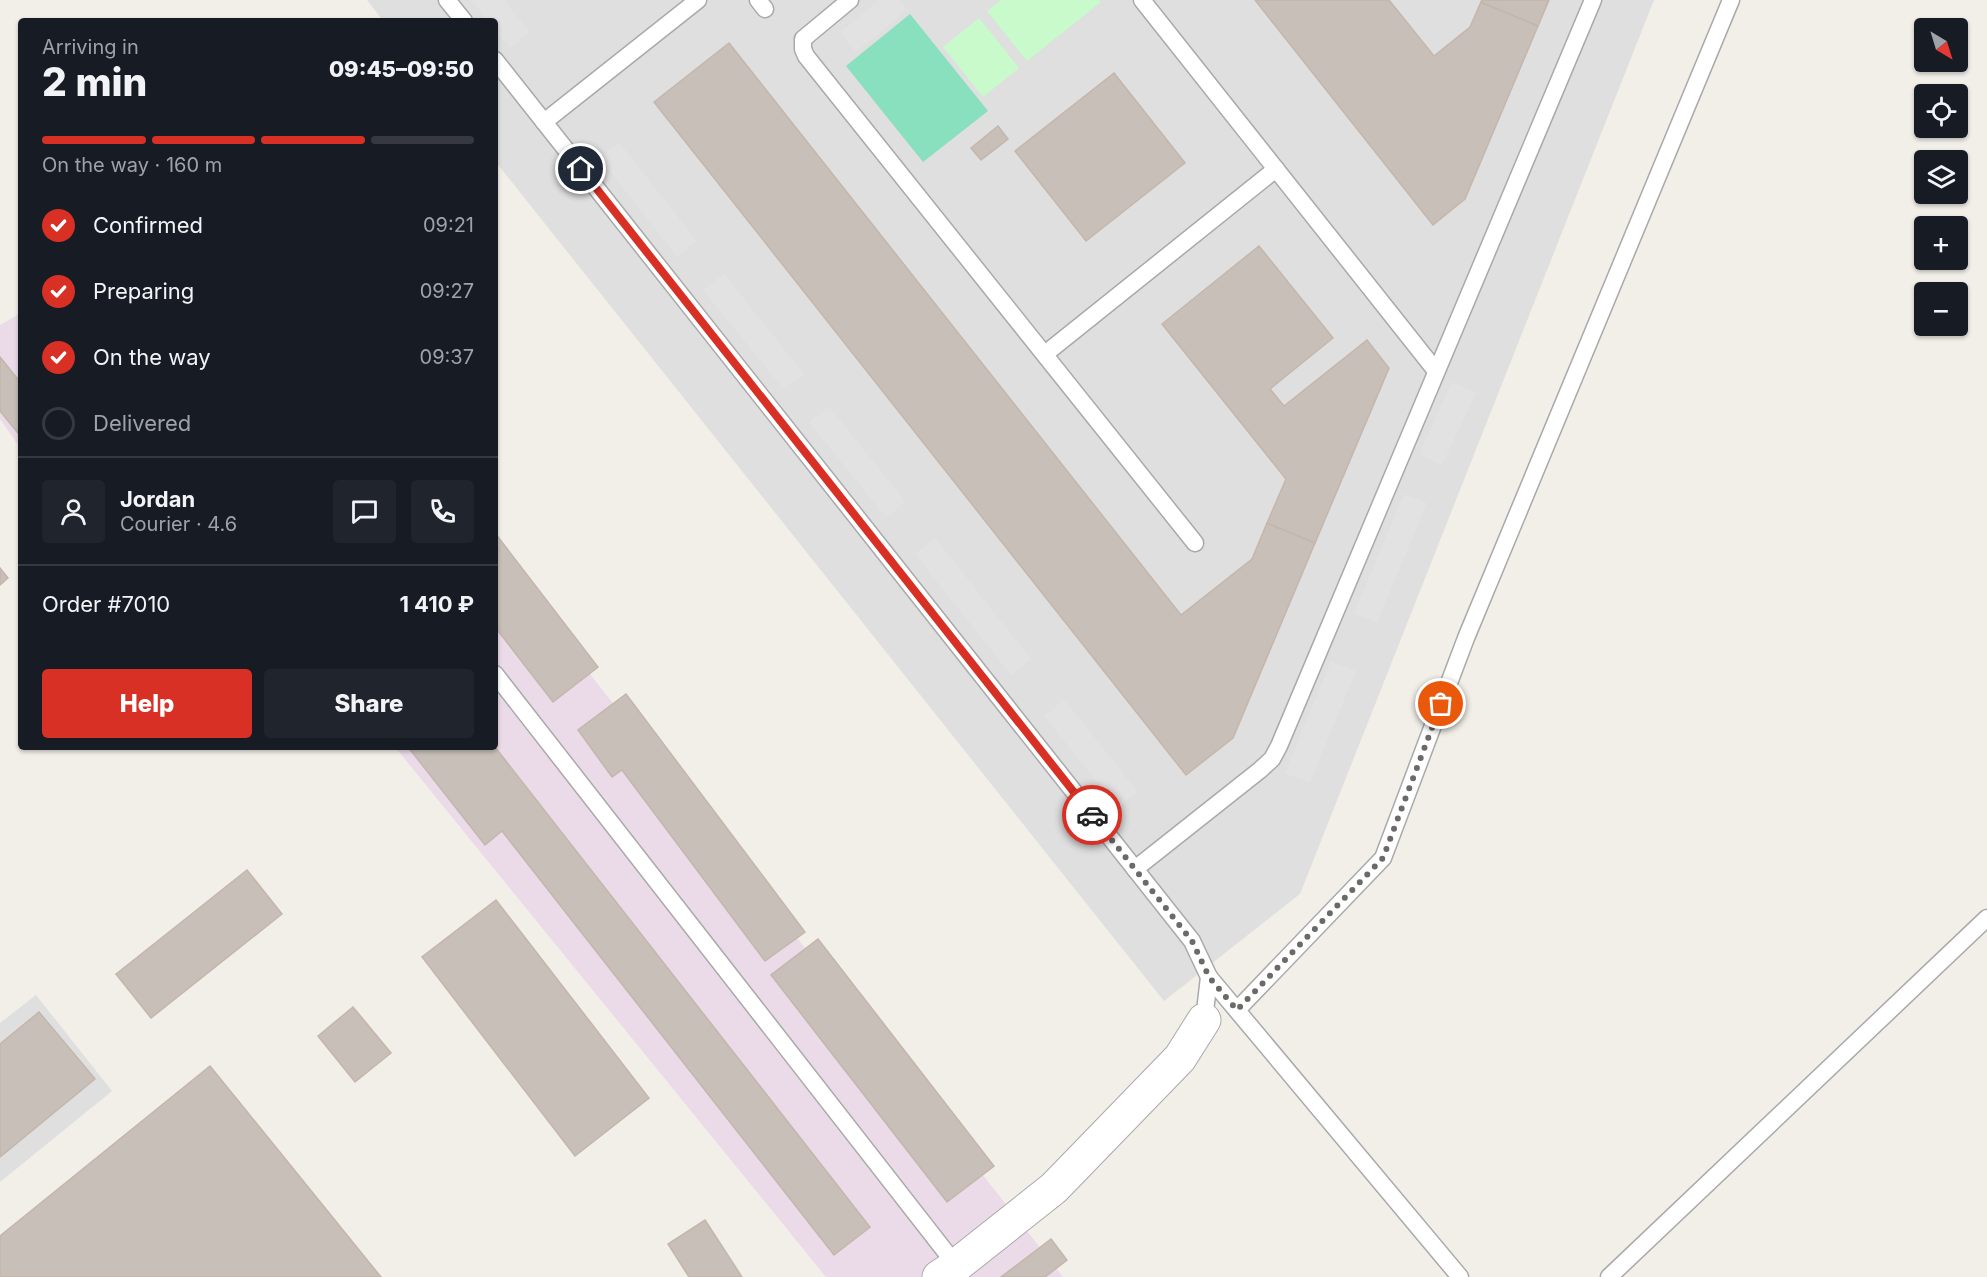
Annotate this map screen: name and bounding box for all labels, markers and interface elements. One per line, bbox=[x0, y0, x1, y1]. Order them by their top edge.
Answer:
north arrow bbox=[1914, 18, 1968, 72]
map controls bbox=[1914, 18, 1968, 336]
text: Arriving in bbox=[42, 35, 139, 59]
text: 09:45–09:50 bbox=[329, 56, 474, 82]
text: 2 min bbox=[42, 58, 147, 105]
button: locate bbox=[1914, 84, 1968, 138]
pin bbox=[555, 143, 606, 194]
button: layers bbox=[1914, 150, 1968, 204]
icon: home bbox=[564, 152, 597, 185]
text: On the way · 160 m bbox=[42, 153, 222, 177]
icon: check bbox=[42, 209, 75, 242]
text: Confirmed bbox=[93, 212, 203, 238]
text: 09:21 bbox=[423, 213, 474, 237]
button: + bbox=[1914, 216, 1968, 270]
icon: check bbox=[42, 275, 75, 308]
text: Preparing bbox=[93, 278, 194, 304]
text: 09:27 bbox=[420, 279, 474, 303]
button: − bbox=[1914, 282, 1968, 336]
icon: check bbox=[42, 341, 75, 374]
text: On the way bbox=[93, 344, 211, 370]
text: 09:37 bbox=[420, 345, 474, 369]
text: Delivered bbox=[93, 410, 191, 436]
button: person bbox=[42, 480, 105, 543]
button: chat bbox=[333, 480, 396, 543]
button: phone bbox=[411, 480, 474, 543]
text: Jordan bbox=[120, 486, 195, 512]
text: Courier · 4.6 bbox=[120, 512, 237, 536]
text: Order #7010 bbox=[42, 591, 170, 617]
text: 1 410 ₽ bbox=[399, 591, 474, 617]
button: Help bbox=[42, 669, 252, 738]
button: Share bbox=[264, 669, 474, 738]
pin bbox=[1415, 678, 1466, 729]
icon: bag bbox=[1424, 687, 1457, 720]
courier bbox=[1062, 785, 1122, 845]
icon: car bbox=[1076, 799, 1109, 832]

